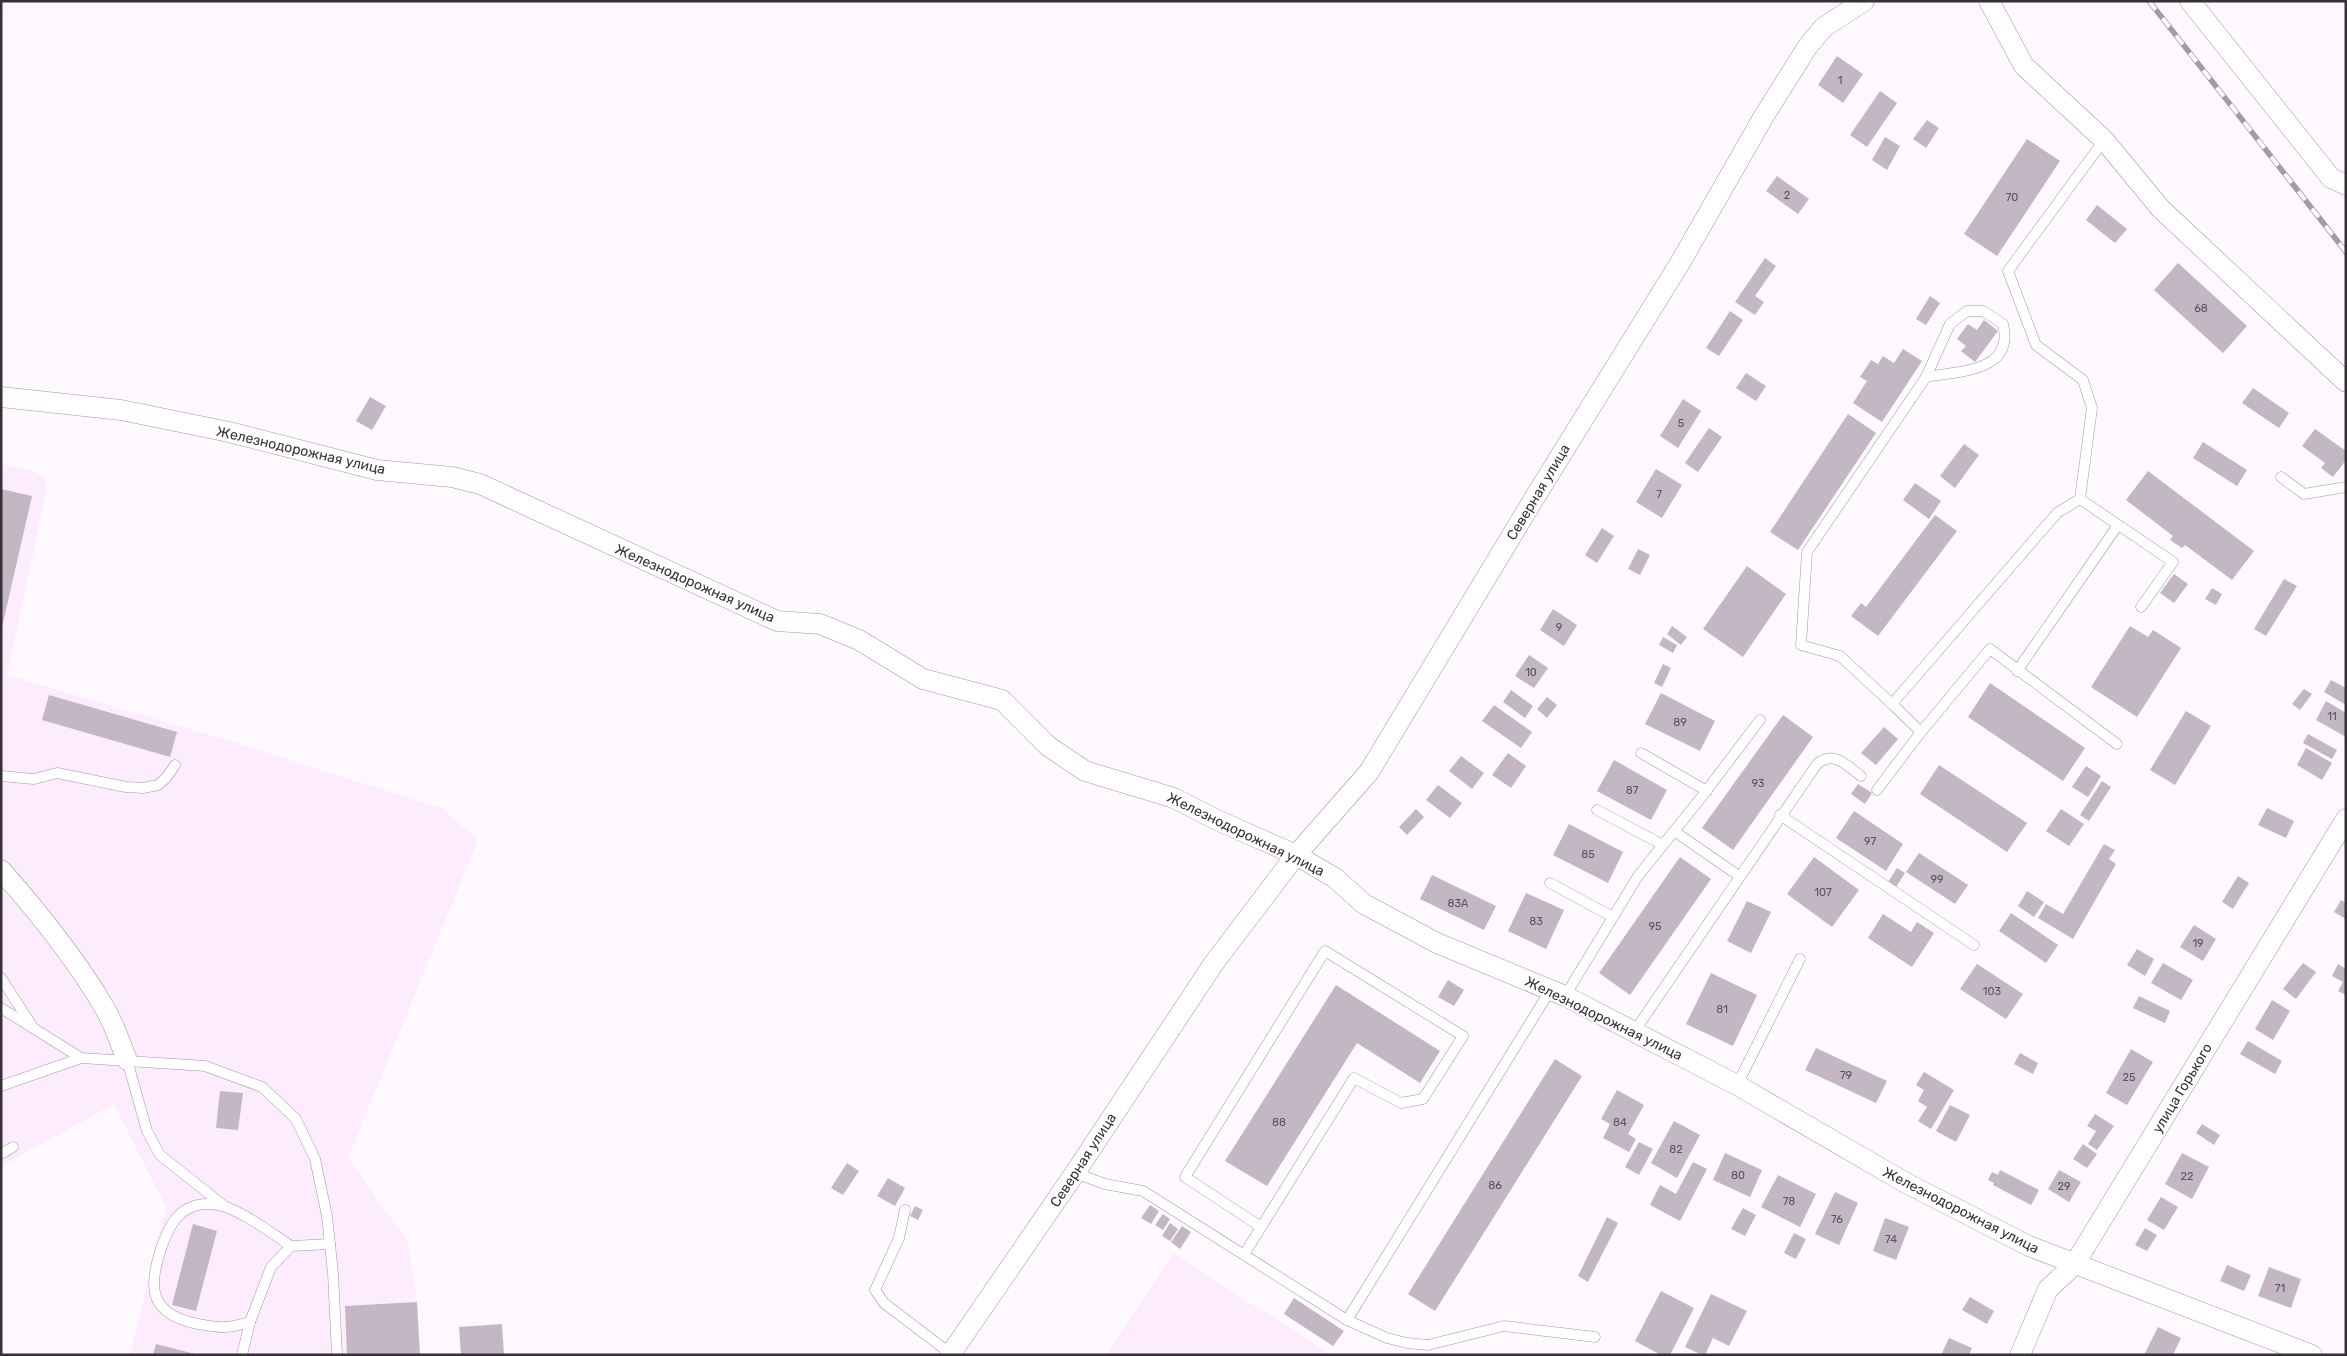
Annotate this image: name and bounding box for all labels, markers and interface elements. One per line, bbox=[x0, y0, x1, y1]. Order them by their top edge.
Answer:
house number: 1 bbox=[1838, 74, 1842, 87]
house number: 2 bbox=[1784, 189, 1790, 202]
house number: 70 bbox=[2006, 191, 2018, 204]
house number: 68 bbox=[2194, 302, 2208, 315]
house number: 5 bbox=[1678, 417, 1685, 430]
street label: Железнодорожная улица bbox=[215, 423, 387, 478]
street label: Северная улица bbox=[1503, 441, 1574, 543]
house number: 7 bbox=[1656, 488, 1662, 501]
street label: Железнодорожная улица bbox=[612, 541, 777, 626]
house number: 9 bbox=[1556, 621, 1562, 634]
house number: 10 bbox=[1525, 666, 1537, 679]
house number: 11 bbox=[2327, 710, 2337, 723]
house number: 89 bbox=[1673, 716, 1687, 729]
house number: 93 bbox=[1752, 777, 1765, 790]
house number: 87 bbox=[1626, 784, 1639, 797]
street label: Железнодорожная улица bbox=[1164, 789, 1327, 880]
house number: 97 bbox=[1864, 835, 1876, 848]
house number: 85 bbox=[1581, 848, 1595, 861]
house number: 99 bbox=[1930, 873, 1944, 886]
house number: 107 bbox=[1814, 886, 1832, 899]
house number: 83А bbox=[1448, 897, 1469, 910]
house number: 83 bbox=[1529, 915, 1543, 928]
house number: 95 bbox=[1648, 920, 1662, 933]
house number: 19 bbox=[2192, 937, 2204, 950]
street label: Железнодорожная улица bbox=[1522, 973, 1685, 1064]
house number: 103 bbox=[1983, 985, 2002, 998]
house number: 81 bbox=[1716, 1003, 1728, 1016]
street label: улица Горького bbox=[2149, 1040, 2216, 1136]
house number: 79 bbox=[1840, 1069, 1852, 1082]
house number: 25 bbox=[2123, 1071, 2136, 1084]
street label: Северная улица bbox=[1047, 1110, 1120, 1211]
house number: 88 bbox=[1272, 1116, 1286, 1129]
house number: 84 bbox=[1613, 1116, 1627, 1129]
house number: 82 bbox=[1669, 1143, 1683, 1156]
street label: Железнодорожная улица bbox=[1880, 1164, 2042, 1257]
house number: 80 bbox=[1731, 1169, 1745, 1182]
house number: 22 bbox=[2181, 1170, 2193, 1183]
house number: 86 bbox=[1488, 1179, 1502, 1192]
house number: 29 bbox=[2058, 1180, 2070, 1193]
house number: 78 bbox=[1783, 1195, 1795, 1208]
house number: 76 bbox=[1831, 1213, 1843, 1226]
house number: 74 bbox=[1885, 1233, 1897, 1246]
house number: 71 bbox=[2275, 1282, 2285, 1295]

